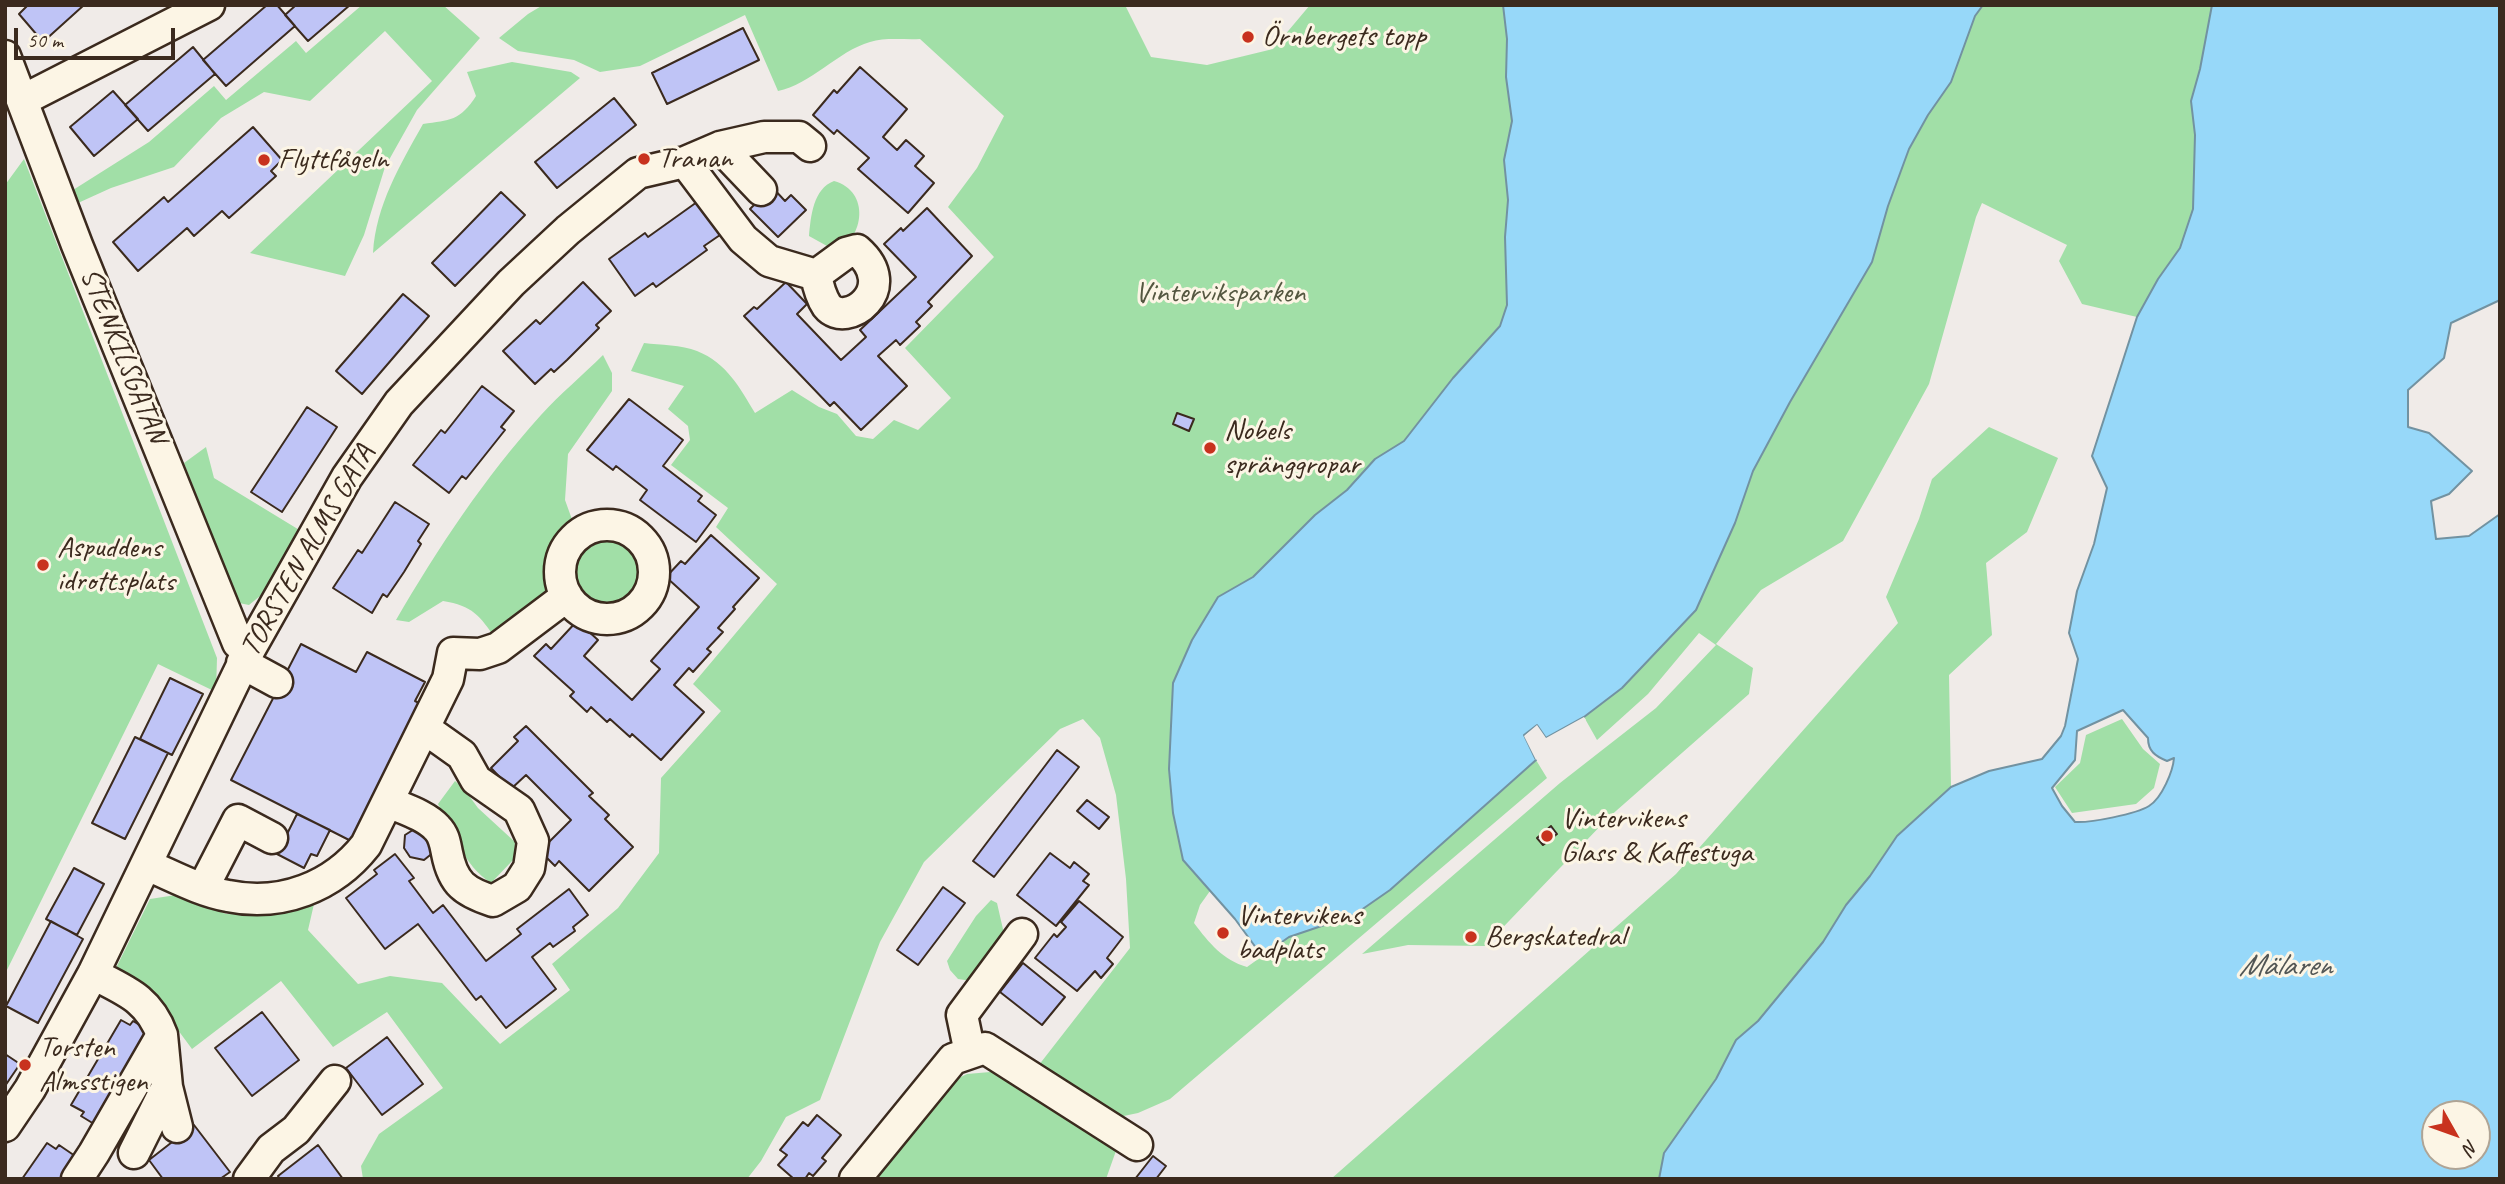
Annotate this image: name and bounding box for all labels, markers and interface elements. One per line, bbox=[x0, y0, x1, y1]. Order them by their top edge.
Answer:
scale bar bbox=[18, 14, 178, 58]
place label: Örnbergets topp bbox=[1262, 19, 1426, 55]
text: 50 m bbox=[27, 27, 63, 53]
marker: Örnbergets topp bbox=[1240, 29, 1256, 45]
place label: Tranan bbox=[658, 141, 732, 177]
place label: Flyttfågeln bbox=[278, 142, 388, 178]
marker: Tranan bbox=[636, 151, 652, 167]
marker: Flyttfågeln bbox=[256, 152, 272, 168]
street label: STENKILSGATAN bbox=[71, 263, 175, 449]
park label: Vinterviksparken bbox=[1135, 275, 1305, 311]
place label: Nobels spränggropar bbox=[1224, 413, 1360, 484]
street label: TORSTEN ALMS GATA bbox=[233, 439, 383, 663]
marker: Nobels spränggropar bbox=[1202, 440, 1218, 456]
place label: Aspuddens idrottsplats bbox=[57, 530, 175, 600]
marker: Aspuddens idrottsplats bbox=[35, 557, 51, 573]
place label: Vintervikens Glass & Kaffestuga bbox=[1561, 801, 1753, 872]
marker: Vintervikens Glass & Kaffestuga bbox=[1539, 828, 1555, 844]
place label: Vintervikens badplats bbox=[1237, 898, 1361, 968]
place label: Bergskatedral bbox=[1485, 919, 1625, 955]
marker: Vintervikens badplats bbox=[1215, 925, 1231, 941]
marker: Bergskatedral bbox=[1463, 929, 1479, 945]
water label: Mälaren bbox=[2239, 948, 2331, 986]
place label: Torsten Almsstigen bbox=[39, 1030, 147, 1100]
marker: Torsten Almsstigen bbox=[17, 1057, 33, 1073]
north arrow bbox=[2421, 1100, 2491, 1170]
text: N bbox=[2458, 1135, 2484, 1159]

